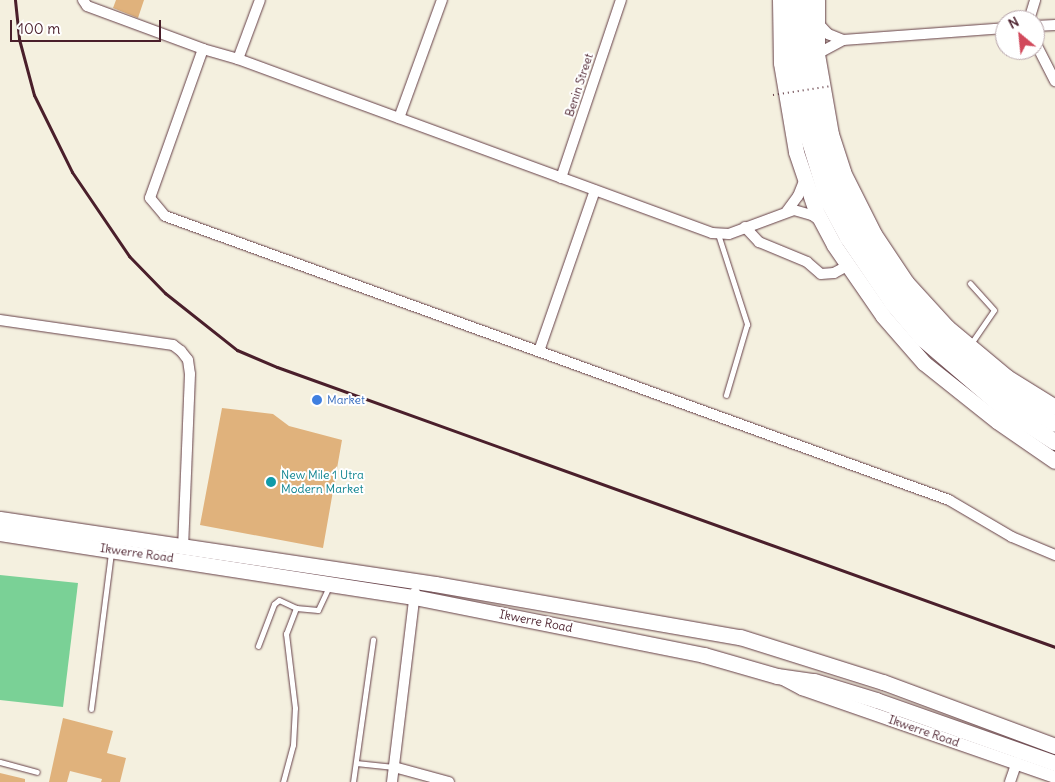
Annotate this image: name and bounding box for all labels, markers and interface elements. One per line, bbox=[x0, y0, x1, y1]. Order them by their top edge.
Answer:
scale bar bbox=[12, 10, 164, 42]
north arrow bbox=[995, 10, 1045, 60]
text: N bbox=[1005, 12, 1022, 33]
text: 100 m bbox=[18, 19, 60, 38]
street label: Benin Street bbox=[562, 51, 596, 119]
place label: Market bbox=[327, 393, 365, 407]
marker: Market bbox=[311, 394, 323, 406]
place label: New Mile 1 Utra Modern Market bbox=[281, 468, 364, 496]
marker: New Mile 1 Utra Modern Market bbox=[265, 476, 277, 488]
street label: Ikwerre Road bbox=[99, 541, 175, 565]
street label: Ikwerre Road bbox=[498, 607, 574, 635]
street label: Ikwerre Road bbox=[887, 712, 961, 750]

